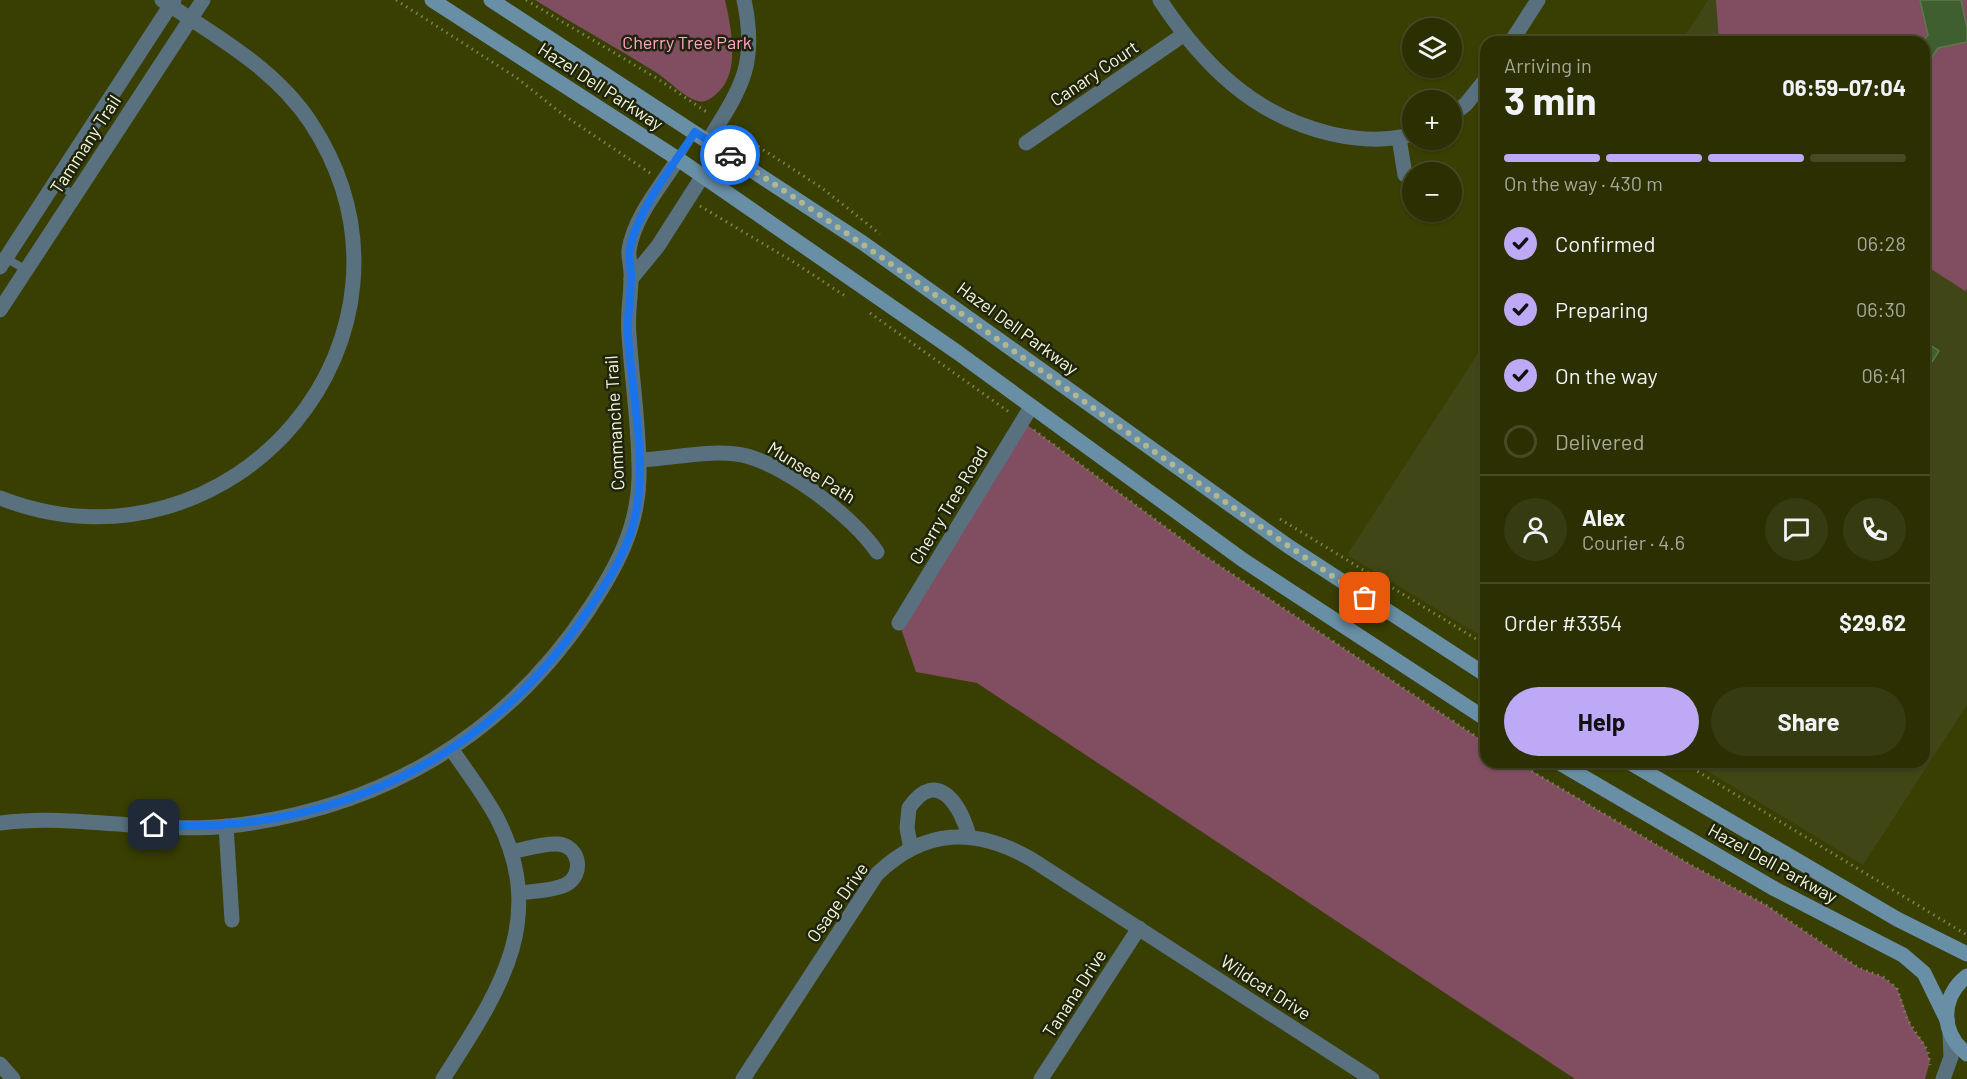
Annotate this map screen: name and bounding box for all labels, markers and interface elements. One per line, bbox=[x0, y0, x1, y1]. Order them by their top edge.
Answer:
map controls bbox=[1402, 18, 1462, 222]
button: layers bbox=[1402, 18, 1462, 78]
park label: Cherry Tree Park bbox=[622, 31, 752, 53]
street label: Canary Court bbox=[1046, 35, 1142, 111]
street label: Hazel Dell Parkway bbox=[534, 37, 668, 135]
text: Arriving in bbox=[1504, 53, 1592, 77]
text: 06:59–07:04 bbox=[1782, 74, 1906, 100]
text: 3 min bbox=[1504, 76, 1597, 123]
street label: Tammany Trail bbox=[45, 90, 125, 198]
button: + bbox=[1402, 90, 1462, 150]
courier bbox=[700, 125, 760, 185]
icon: car bbox=[714, 139, 747, 172]
button: − bbox=[1402, 162, 1462, 222]
text: On the way · 430 m bbox=[1504, 171, 1663, 195]
icon: check bbox=[1504, 227, 1537, 260]
text: Confirmed bbox=[1555, 230, 1655, 256]
text: 06:28 bbox=[1856, 231, 1906, 255]
street label: Hazel Dell Parkway bbox=[953, 277, 1083, 379]
icon: check bbox=[1504, 293, 1537, 326]
text: Preparing bbox=[1555, 296, 1648, 322]
text: 06:30 bbox=[1856, 297, 1906, 321]
street label: Commanche Trail bbox=[599, 355, 629, 491]
icon: check bbox=[1504, 359, 1537, 392]
text: On the way bbox=[1555, 362, 1658, 388]
text: 06:41 bbox=[1861, 363, 1906, 387]
text: Delivered bbox=[1555, 428, 1644, 454]
street label: Munsee Path bbox=[764, 436, 860, 508]
street label: Cherry Tree Road bbox=[904, 442, 992, 568]
button: person bbox=[1504, 498, 1567, 561]
button: chat bbox=[1765, 498, 1828, 561]
button: phone bbox=[1843, 498, 1906, 561]
text: Alex bbox=[1582, 504, 1625, 530]
text: Courier · 4.6 bbox=[1582, 530, 1685, 554]
pin bbox=[1339, 572, 1390, 623]
icon: bag bbox=[1348, 581, 1381, 614]
text: Order #3354 bbox=[1504, 609, 1622, 635]
text: $29.62 bbox=[1839, 609, 1906, 635]
button: Help bbox=[1504, 687, 1699, 756]
button: Share bbox=[1711, 687, 1906, 756]
pin bbox=[128, 799, 179, 850]
icon: home bbox=[137, 808, 170, 841]
street label: Hazel Dell Parkway bbox=[1704, 818, 1842, 908]
street label: Osage Drive bbox=[802, 858, 872, 946]
street label: Tanana Drive bbox=[1037, 945, 1111, 1041]
street label: Wildcat Drive bbox=[1217, 950, 1315, 1024]

